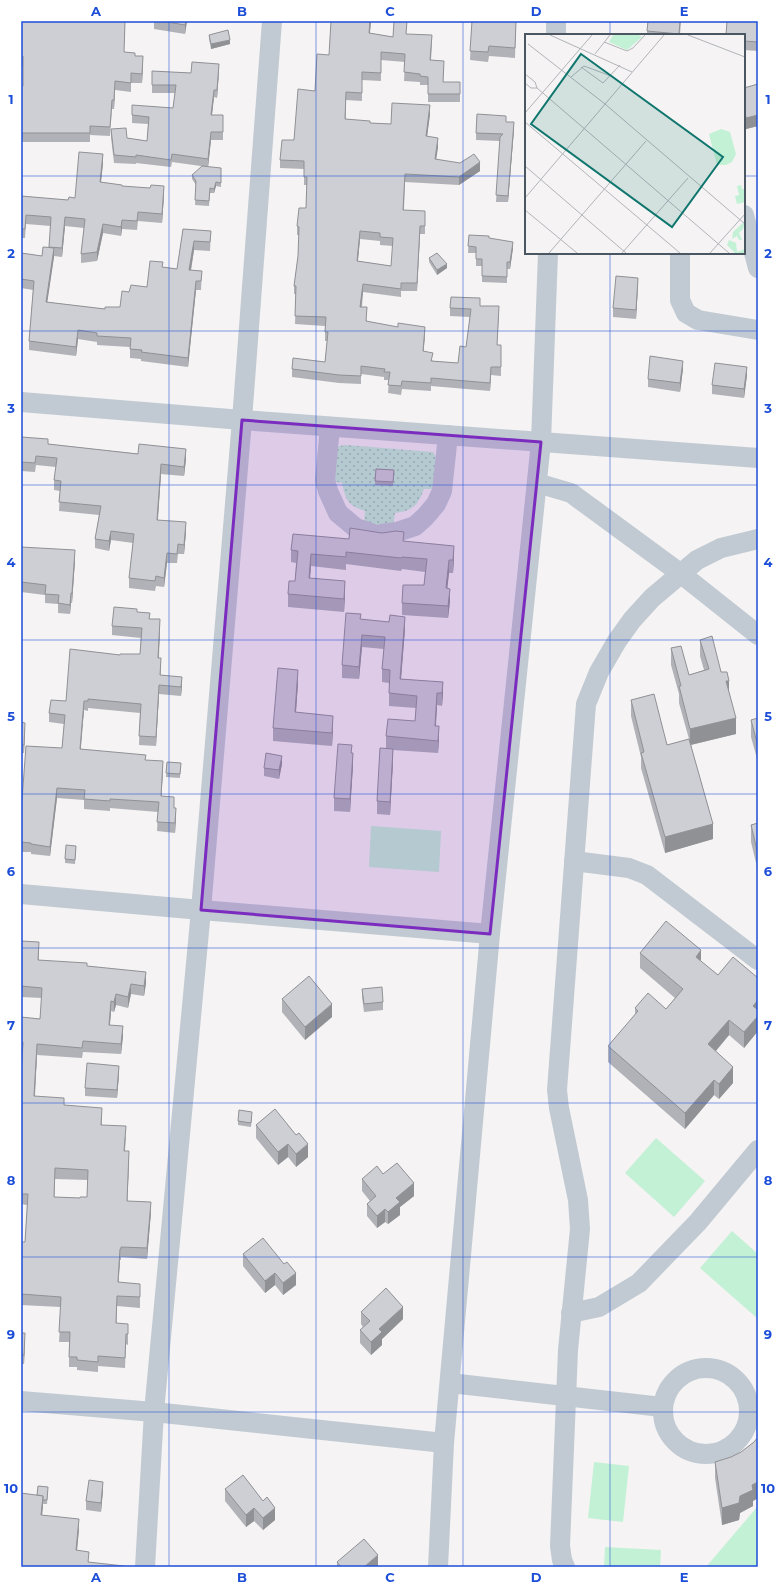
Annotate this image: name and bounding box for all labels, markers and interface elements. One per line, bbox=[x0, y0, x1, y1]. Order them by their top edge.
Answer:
text: A bbox=[90, 3, 102, 19]
text: B bbox=[237, 3, 247, 19]
text: C bbox=[385, 3, 395, 19]
text: D bbox=[531, 3, 542, 19]
text: E bbox=[680, 3, 689, 19]
inset map bbox=[525, 34, 745, 254]
text: 1 bbox=[8, 91, 14, 107]
text: 1 bbox=[765, 91, 771, 107]
text: 2 bbox=[7, 245, 15, 261]
text: 2 bbox=[764, 245, 772, 261]
text: 3 bbox=[6, 400, 15, 416]
text: 3 bbox=[763, 400, 772, 416]
text: 4 bbox=[7, 554, 16, 570]
text: 4 bbox=[764, 554, 773, 570]
text: 5 bbox=[7, 708, 15, 724]
text: 5 bbox=[764, 708, 772, 724]
text: 6 bbox=[7, 863, 16, 879]
text: 6 bbox=[764, 863, 773, 879]
text: 7 bbox=[7, 1017, 15, 1033]
text: 7 bbox=[764, 1017, 772, 1033]
text: 8 bbox=[7, 1172, 16, 1188]
text: 8 bbox=[764, 1172, 773, 1188]
text: 9 bbox=[7, 1326, 15, 1342]
text: 9 bbox=[764, 1326, 772, 1342]
text: 10 bbox=[4, 1480, 18, 1496]
text: 10 bbox=[761, 1480, 775, 1496]
text: A bbox=[90, 1569, 102, 1585]
text: B bbox=[237, 1569, 247, 1585]
text: C bbox=[385, 1569, 395, 1585]
text: D bbox=[531, 1569, 542, 1585]
text: E bbox=[680, 1569, 689, 1585]

